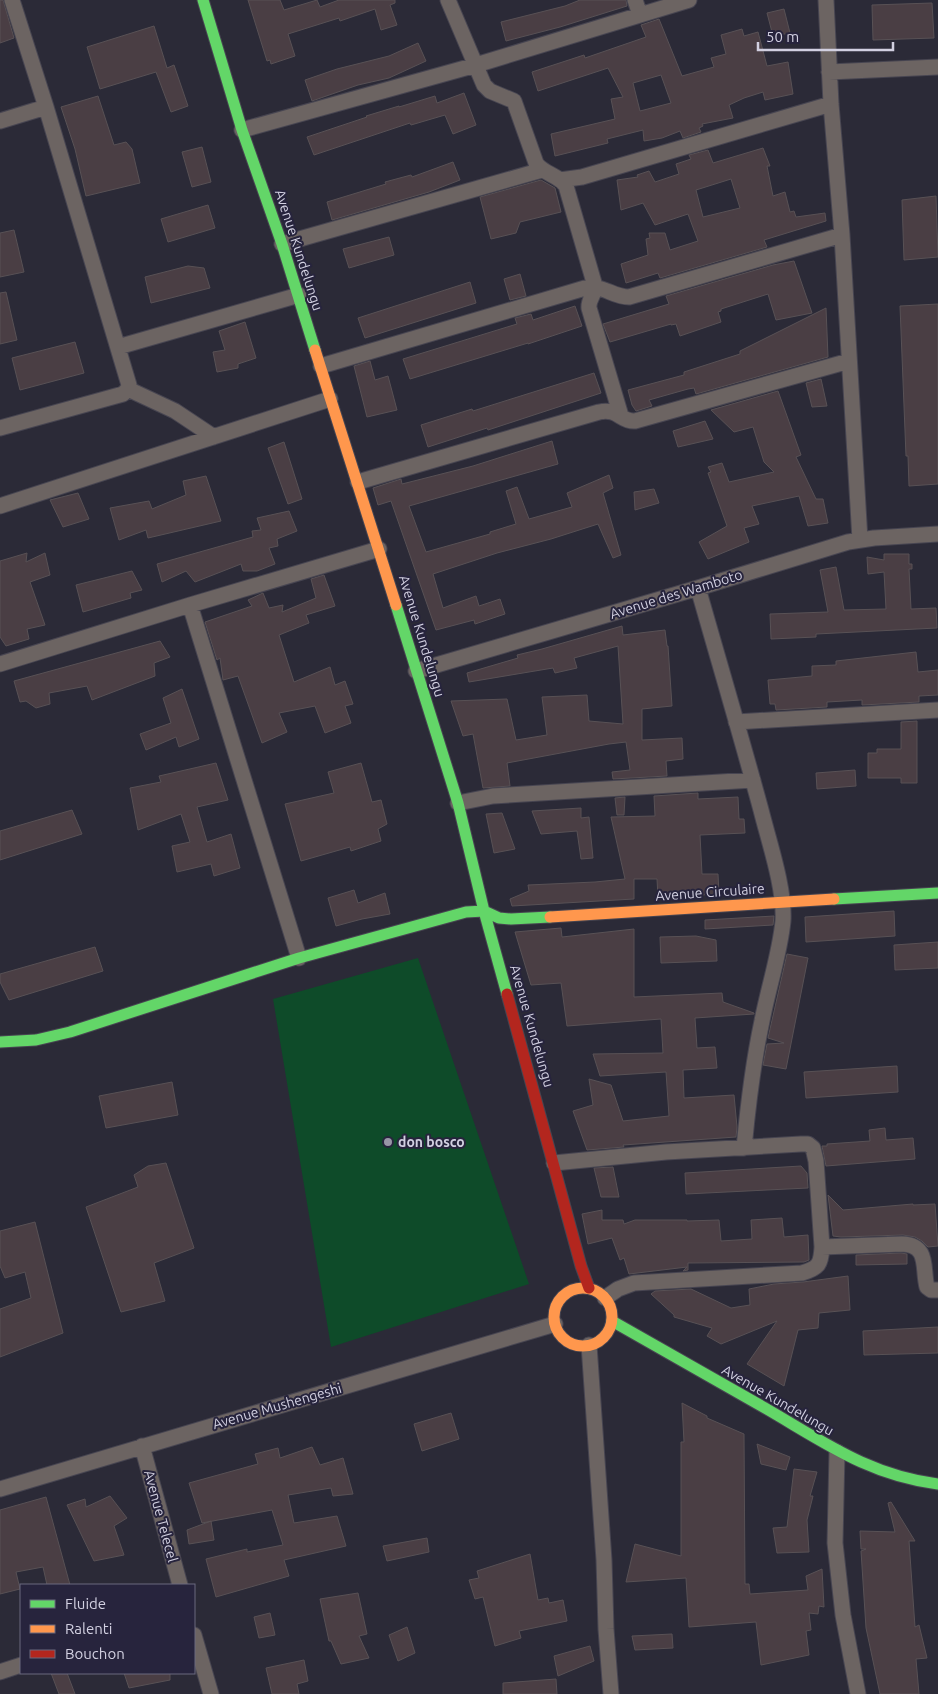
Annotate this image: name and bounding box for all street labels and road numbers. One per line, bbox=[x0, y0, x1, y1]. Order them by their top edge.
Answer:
street label: Avenue Kundelungu bbox=[272, 187, 326, 313]
street label: Avenue des Wamboto bbox=[608, 566, 744, 622]
street label: Avenue Kundelungu bbox=[396, 573, 448, 699]
street label: Avenue Circulaire bbox=[655, 880, 765, 904]
street label: Avenue Kundelungu bbox=[507, 963, 557, 1089]
street label: Avenue Kundelungu bbox=[719, 1361, 837, 1439]
street label: Avenue Mushengeshi bbox=[211, 1380, 343, 1432]
street label: Avenue Telecel bbox=[141, 1468, 181, 1564]

